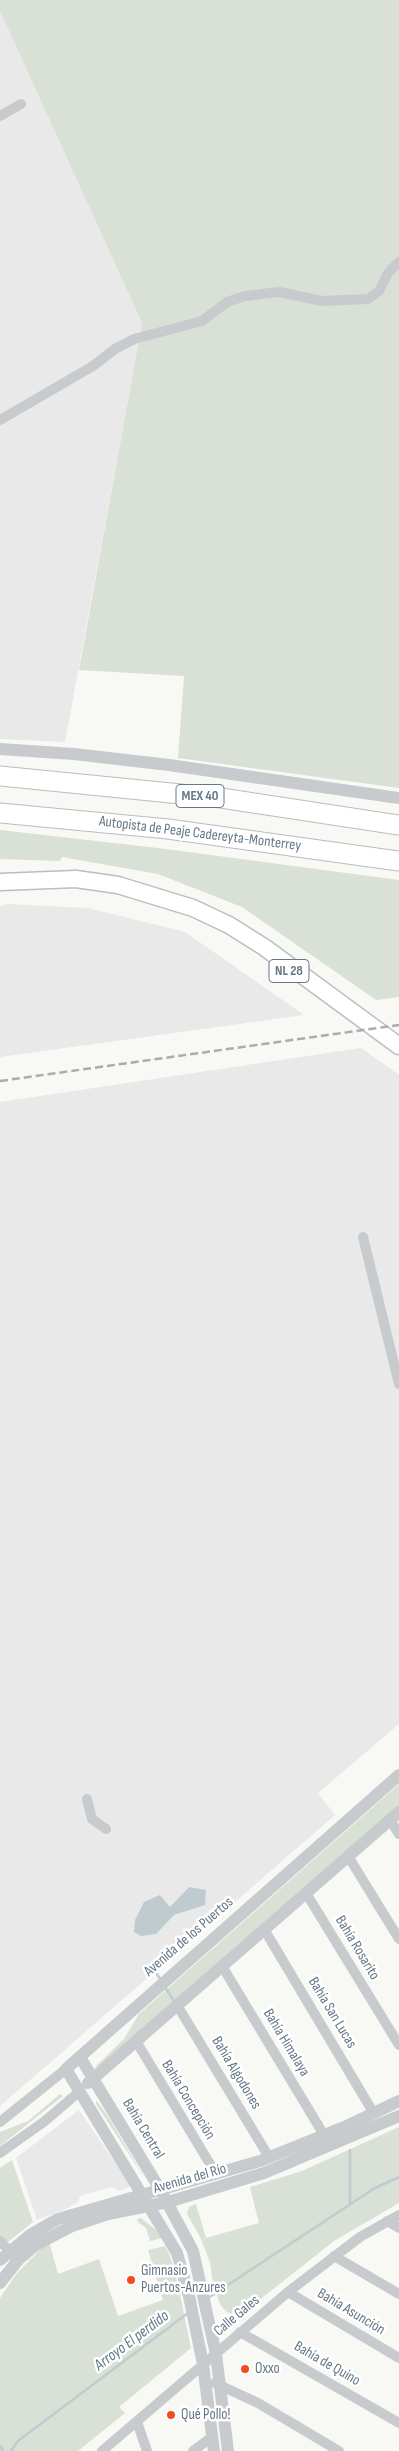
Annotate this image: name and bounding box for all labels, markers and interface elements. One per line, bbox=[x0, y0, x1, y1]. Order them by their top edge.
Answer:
road number: MEX 40 bbox=[176, 784, 224, 808]
street label: Autopista de Peaje Cadereyta-Monterrey bbox=[98, 813, 302, 855]
road number: NL 28 bbox=[269, 959, 309, 982]
street label: Avenida de los Puertos bbox=[141, 1893, 237, 1981]
street label: Bahía Rosarito bbox=[331, 1913, 383, 1983]
street label: Bahía San Lucas bbox=[304, 1974, 360, 2052]
street label: Bahía Himalaya bbox=[259, 2006, 313, 2080]
street label: Bahía Algodones bbox=[207, 2033, 265, 2113]
street label: Bahía Concepción bbox=[157, 2057, 219, 2143]
street label: Bahía Central bbox=[118, 2096, 168, 2162]
street label: Avenida del Río bbox=[151, 2160, 229, 2198]
place label: Gimnasio Puertos-Anzures bbox=[141, 2262, 226, 2297]
marker: Gimnasio Puertos-Anzures bbox=[125, 2274, 137, 2286]
street label: Bahía Asunción bbox=[314, 2285, 388, 2339]
street label: Calle Gales bbox=[210, 2292, 264, 2340]
water label: Arroyo El perdido bbox=[91, 2307, 173, 2375]
street label: Bahía de Quino bbox=[291, 2338, 363, 2390]
place label: Oxxo bbox=[255, 2360, 280, 2378]
marker: Oxxo bbox=[239, 2363, 251, 2375]
place label: Qué Pollo! bbox=[181, 2406, 230, 2424]
marker: Qué Pollo! bbox=[165, 2409, 177, 2421]

